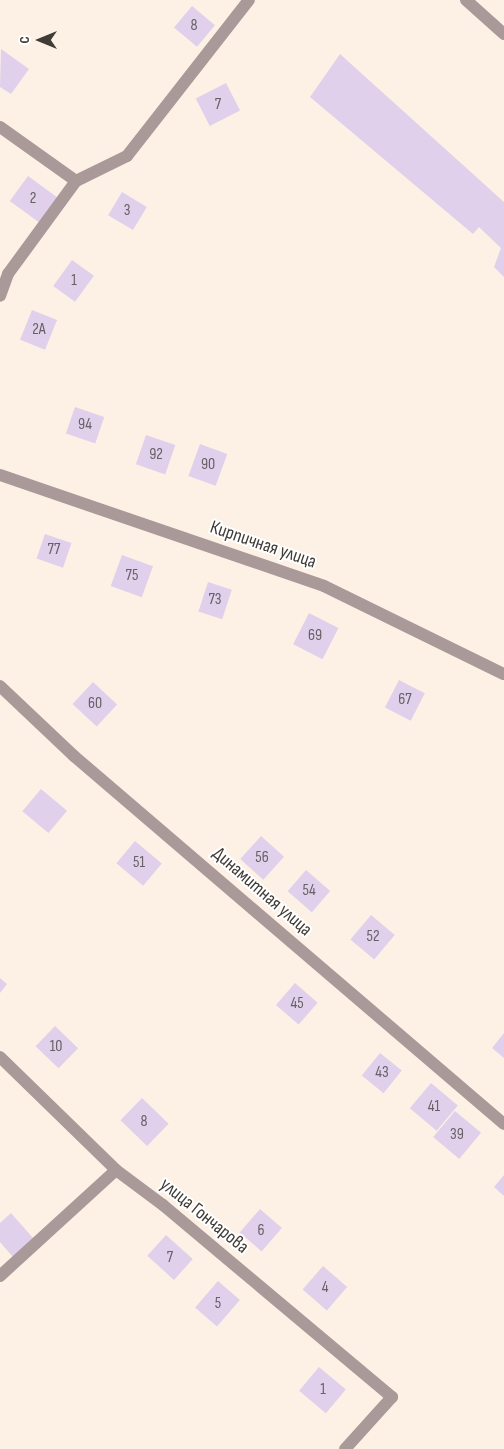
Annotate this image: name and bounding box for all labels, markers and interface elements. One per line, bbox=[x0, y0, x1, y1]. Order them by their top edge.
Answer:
north arrow bbox=[15, 15, 65, 65]
house number: 8 bbox=[190, 16, 198, 36]
text: С bbox=[16, 36, 33, 44]
house number: 7 bbox=[215, 95, 221, 115]
house number: 2 bbox=[30, 189, 36, 209]
house number: 3 bbox=[124, 201, 130, 221]
house number: 1 bbox=[71, 271, 77, 291]
house number: 2А bbox=[32, 320, 46, 340]
house number: 94 bbox=[78, 415, 92, 435]
house number: 92 bbox=[149, 445, 163, 465]
house number: 90 bbox=[201, 455, 215, 475]
street label: Кирпичная улица bbox=[207, 516, 319, 574]
house number: 77 bbox=[48, 540, 60, 560]
house number: 75 bbox=[126, 566, 138, 586]
house number: 73 bbox=[208, 590, 222, 610]
house number: 69 bbox=[308, 626, 322, 646]
house number: 67 bbox=[398, 690, 412, 710]
house number: 60 bbox=[88, 694, 102, 714]
street label: Динамитная улица bbox=[208, 843, 316, 941]
house number: 56 bbox=[255, 848, 269, 868]
house number: 51 bbox=[133, 853, 145, 873]
house number: 54 bbox=[302, 881, 316, 901]
house number: 52 bbox=[366, 927, 380, 947]
house number: 45 bbox=[290, 994, 304, 1014]
house number: 10 bbox=[50, 1037, 62, 1057]
house number: 43 bbox=[375, 1063, 389, 1083]
house number: 41 bbox=[428, 1097, 440, 1117]
house number: 8 bbox=[140, 1112, 148, 1132]
house number: 39 bbox=[450, 1125, 464, 1145]
street label: улица Гончарова bbox=[155, 1173, 253, 1259]
house number: 6 bbox=[257, 1221, 265, 1241]
house number: 7 bbox=[167, 1248, 173, 1268]
house number: 4 bbox=[322, 1278, 328, 1298]
house number: 5 bbox=[215, 1294, 221, 1314]
house number: 1 bbox=[320, 1380, 326, 1400]

